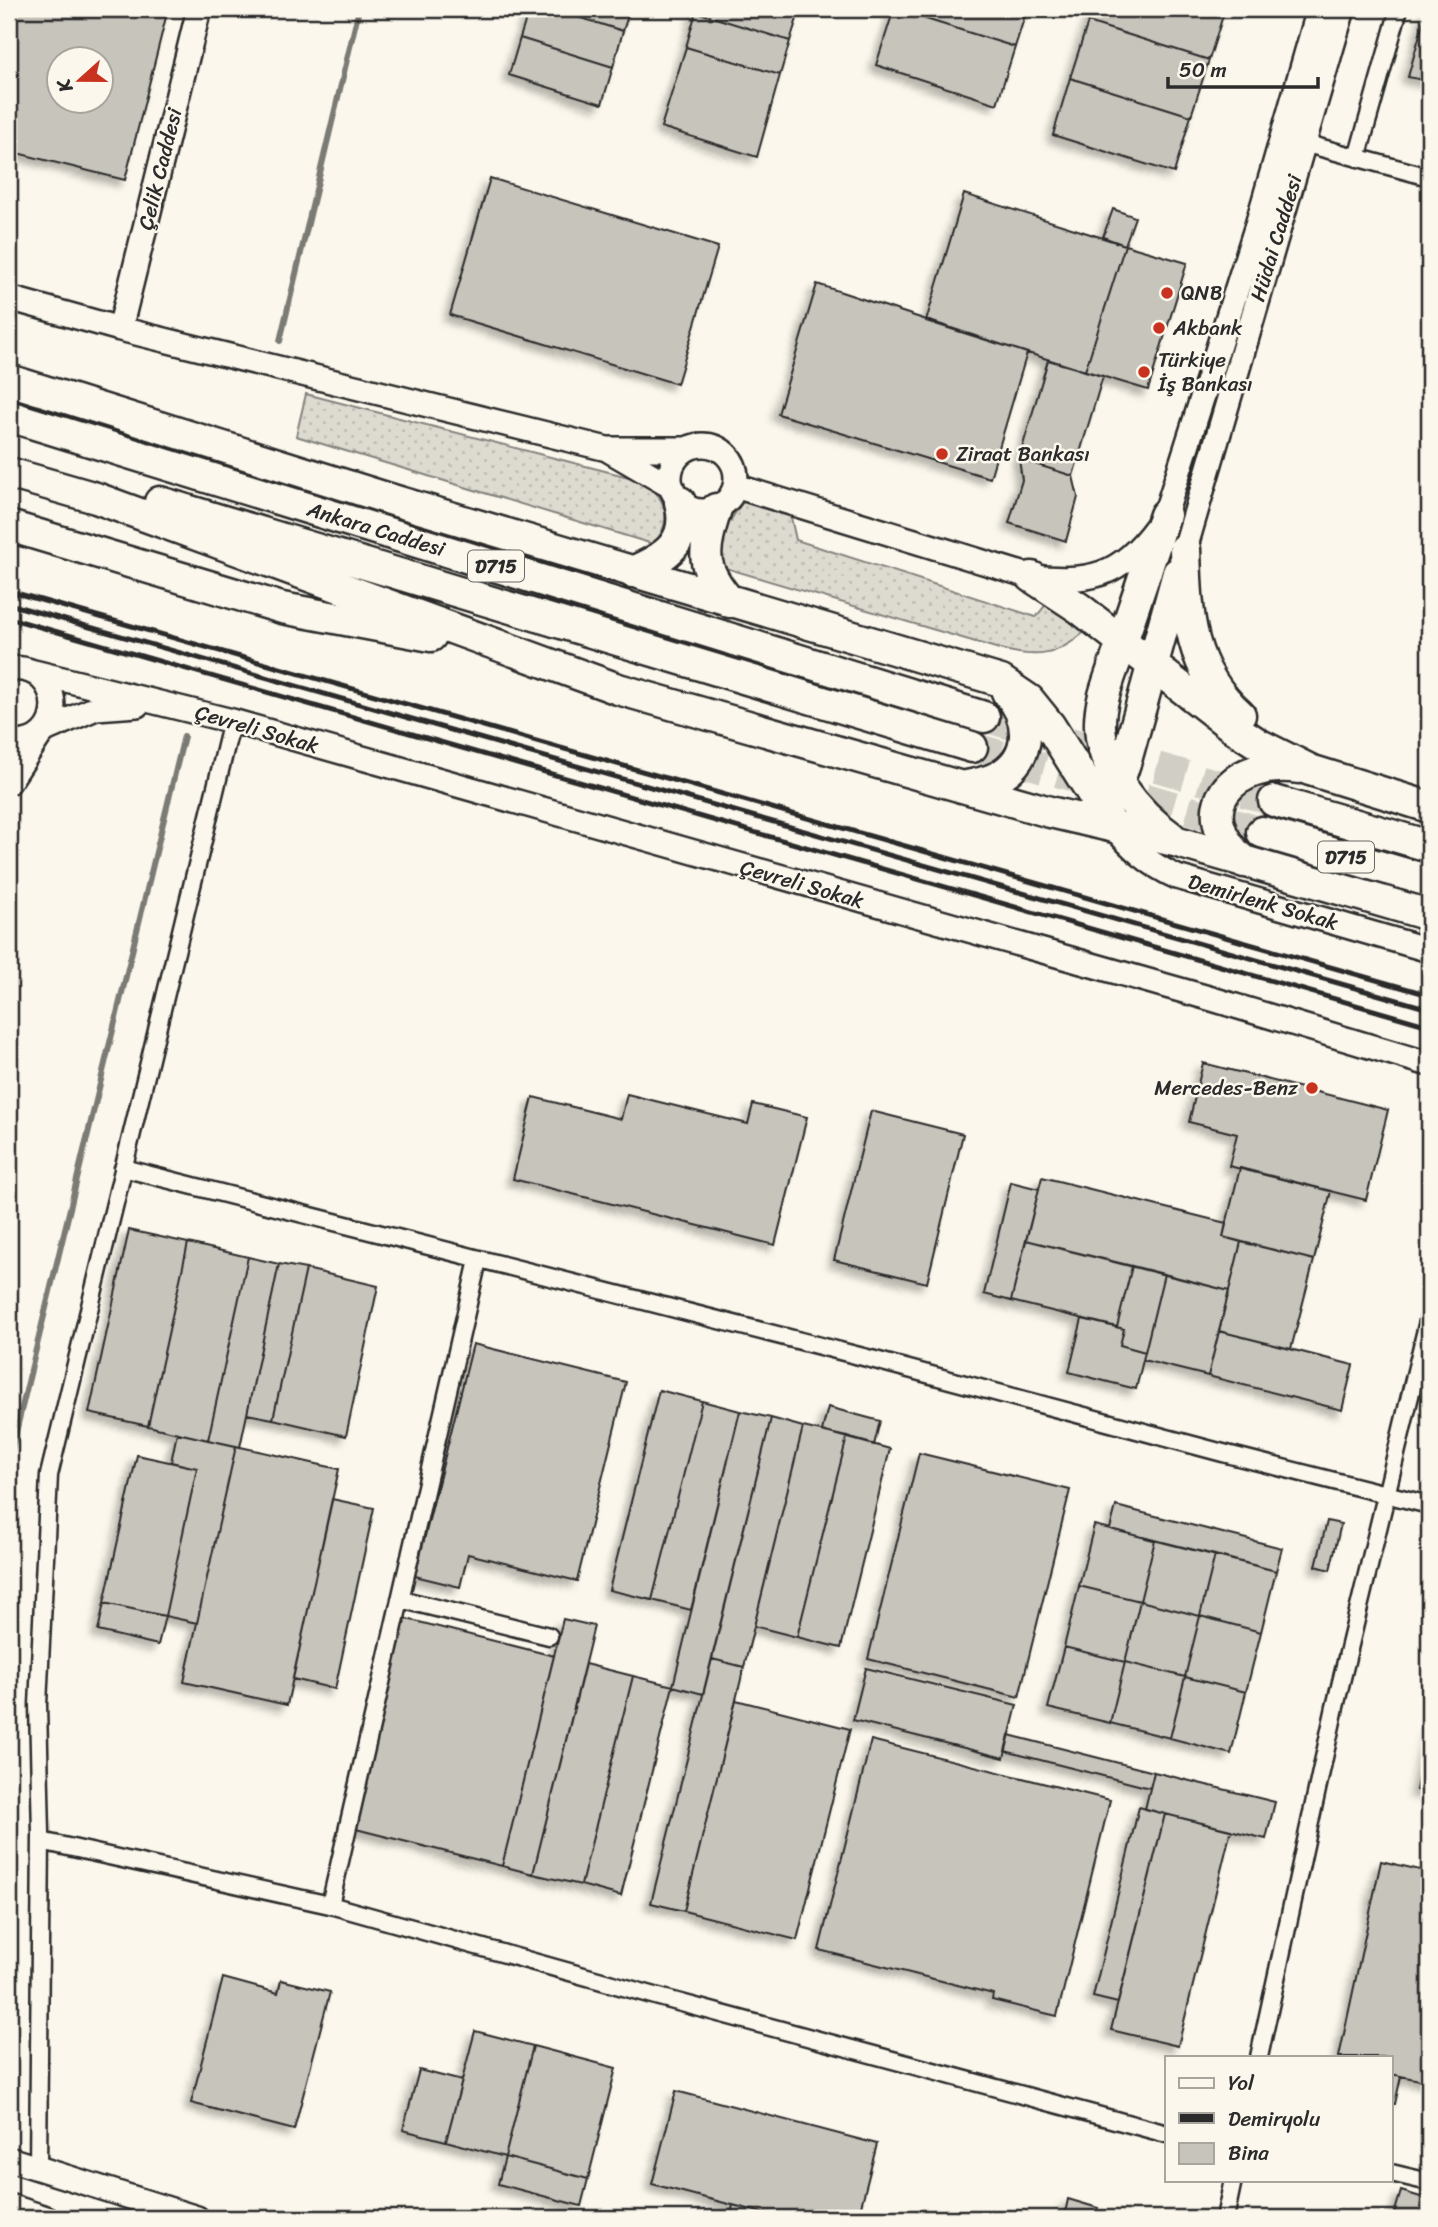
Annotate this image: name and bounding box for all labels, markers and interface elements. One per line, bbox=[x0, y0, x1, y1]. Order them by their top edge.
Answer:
north arrow bbox=[46, 46, 116, 116]
scale bar bbox=[1168, 46, 1319, 90]
text: 50 m bbox=[1179, 51, 1227, 89]
text: K bbox=[47, 73, 82, 98]
street label: Çelik Caddesi bbox=[127, 103, 194, 234]
street label: Hüdai Caddesi bbox=[1239, 169, 1314, 306]
place label: QNB bbox=[1181, 274, 1223, 312]
marker: QNB bbox=[1159, 285, 1175, 301]
place label: Akbank bbox=[1172, 309, 1243, 347]
marker: Akbank bbox=[1151, 320, 1167, 336]
place label: Türkiye İş Bankası bbox=[1157, 341, 1253, 403]
marker: Türkiye İş Bankası bbox=[1136, 364, 1152, 380]
place label: Ziraat Bankası bbox=[956, 435, 1090, 473]
marker: Ziraat Bankası bbox=[934, 446, 950, 462]
street label: Ankara Caddesi bbox=[301, 490, 451, 568]
road number: D715 bbox=[468, 551, 524, 582]
street label: Çevreli Sokak bbox=[191, 693, 323, 765]
road number: D715 bbox=[1318, 842, 1374, 872]
street label: Çevreli Sokak bbox=[736, 848, 868, 920]
street label: Demirlenk Sokak bbox=[1183, 862, 1343, 942]
place label: Mercedes-Benz bbox=[1154, 1069, 1298, 1107]
marker: Mercedes-Benz bbox=[1304, 1080, 1320, 1096]
legend bbox=[1165, 2056, 1392, 2182]
text: Yol bbox=[1228, 2064, 1255, 2102]
text: Demiryolu bbox=[1228, 2100, 1321, 2138]
text: Bina bbox=[1228, 2134, 1269, 2172]

